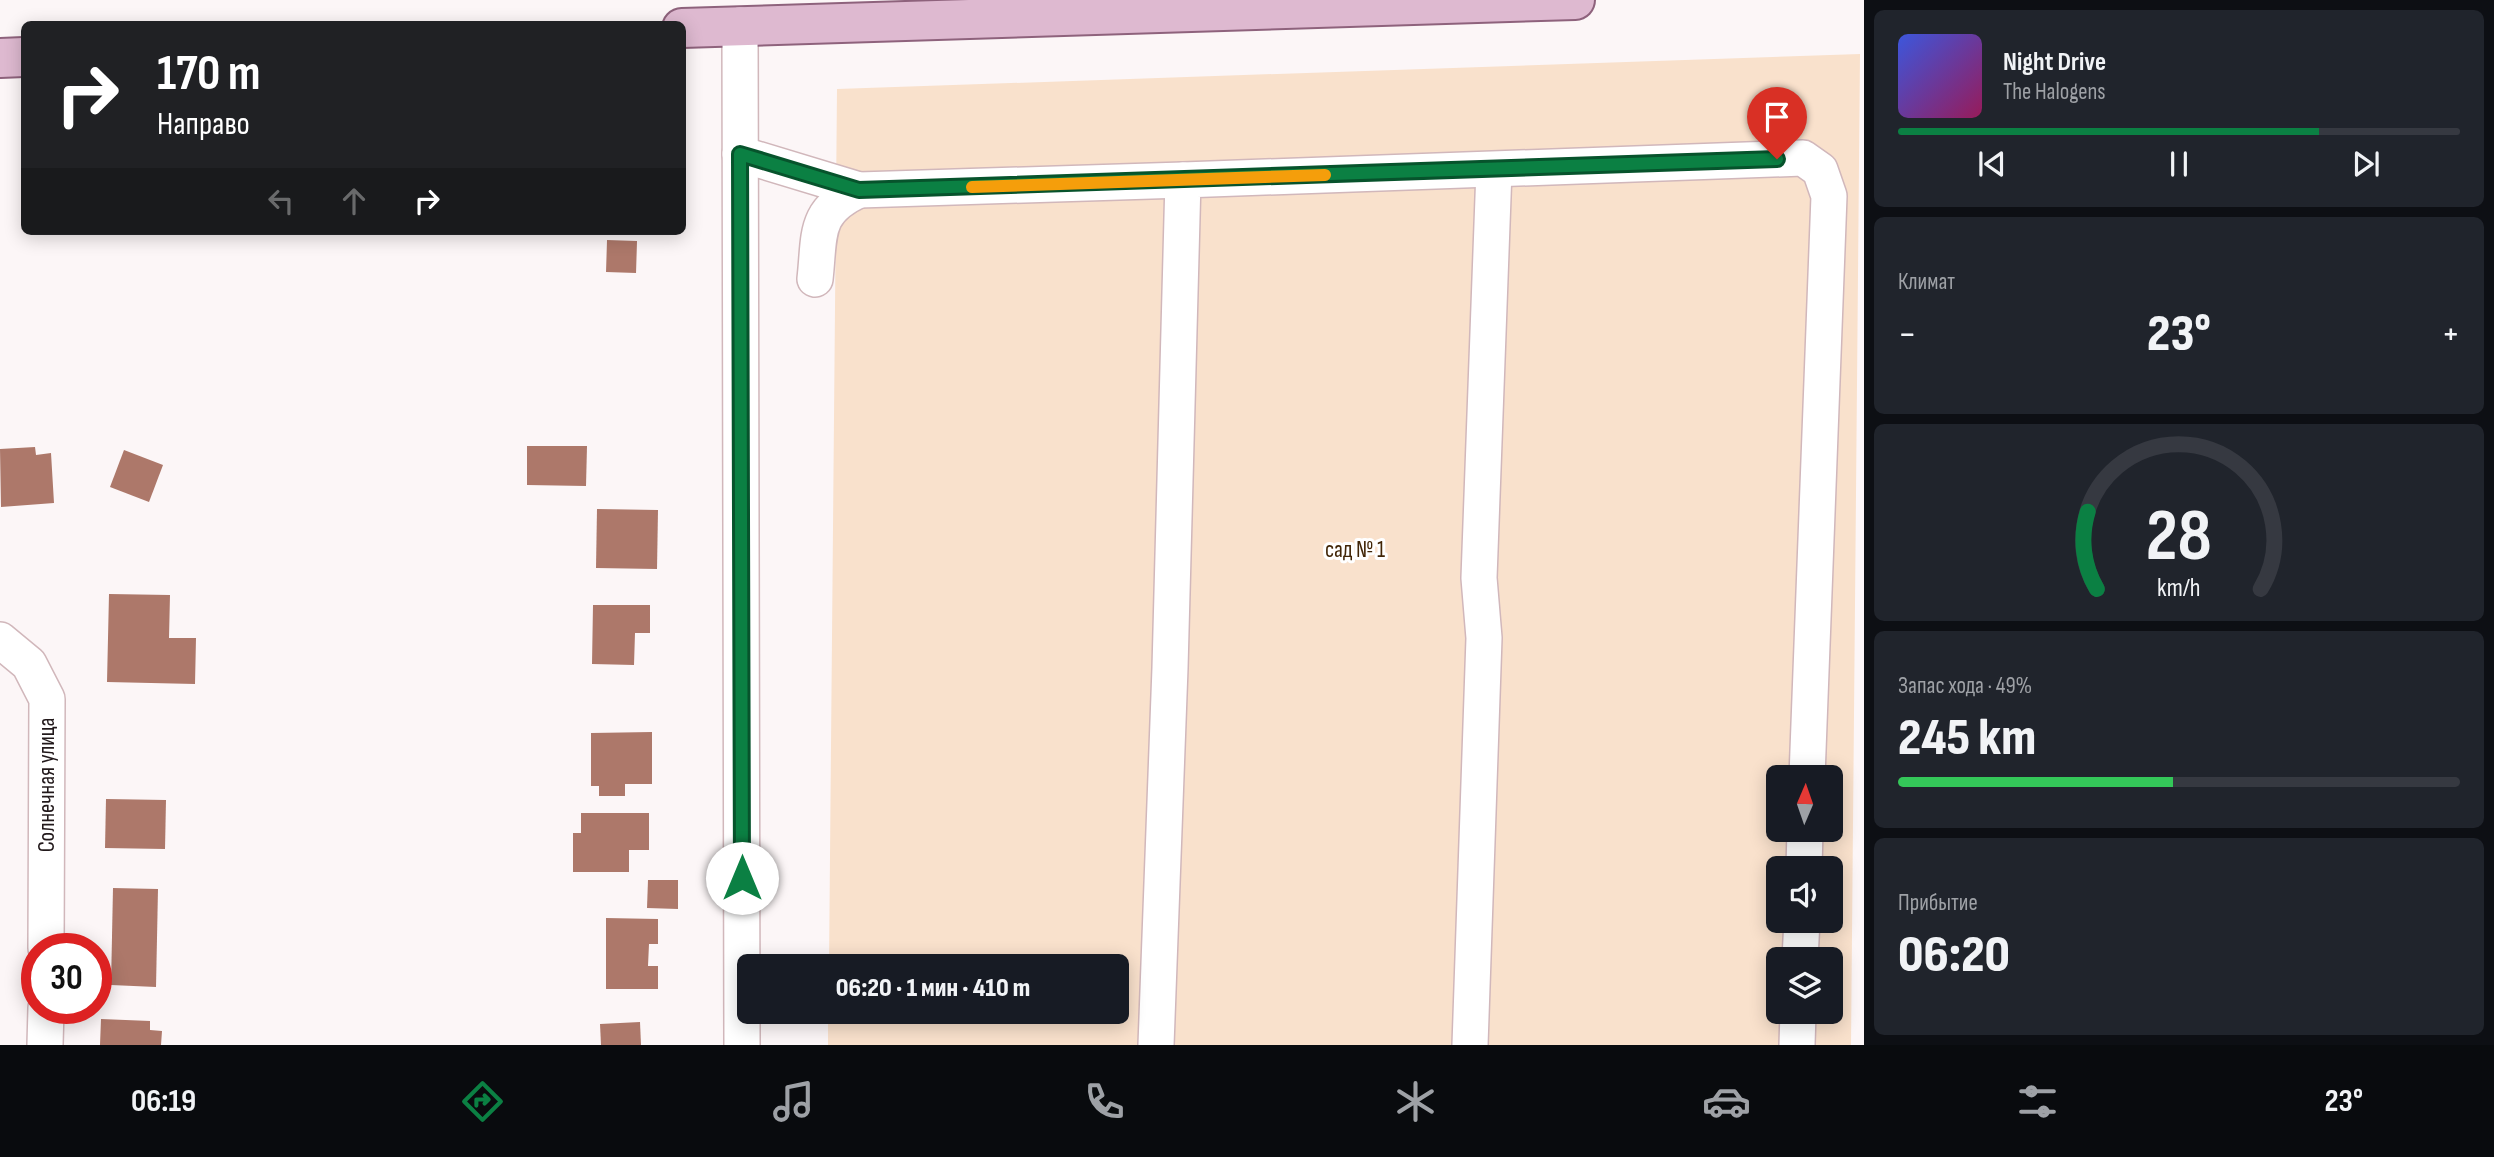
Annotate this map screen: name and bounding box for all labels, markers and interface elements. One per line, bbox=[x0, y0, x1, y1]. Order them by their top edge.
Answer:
text: 170 m bbox=[157, 45, 261, 104]
text: Night Drive bbox=[2003, 47, 2106, 78]
icon: right bbox=[42, 49, 133, 140]
text: The Halogens bbox=[2003, 78, 2106, 106]
pin bbox=[1747, 87, 1807, 159]
icon: arrive bbox=[1758, 98, 1796, 136]
text: Направо bbox=[157, 105, 250, 144]
icon: previous bbox=[1973, 145, 2011, 183]
icon: pause bbox=[2160, 145, 2198, 183]
icon: next bbox=[2347, 145, 2385, 183]
icon: left bbox=[262, 182, 300, 220]
icon: ahead bbox=[335, 182, 373, 220]
icon: right bbox=[408, 182, 446, 220]
text: Климат bbox=[1898, 268, 1955, 296]
text: 23° bbox=[2147, 303, 2211, 366]
text: − bbox=[1898, 312, 1917, 357]
text: + bbox=[2441, 312, 2460, 357]
text: 28 bbox=[2146, 493, 2212, 581]
park label: сад № 1 bbox=[1325, 536, 1385, 564]
text: km/h bbox=[2157, 572, 2201, 603]
text: Запас хода · 49% bbox=[1898, 672, 2032, 700]
text: 245 km bbox=[1898, 707, 2036, 770]
street label: Солнечная улица bbox=[33, 718, 61, 852]
north arrow bbox=[1766, 765, 1843, 842]
map controls bbox=[1766, 765, 1843, 1024]
position arrow bbox=[705, 841, 779, 915]
button: sound bbox=[1766, 856, 1843, 933]
text: Прибытие bbox=[1898, 889, 1978, 917]
text: 06:20 bbox=[1898, 924, 2010, 987]
speed limit sign: 30 bbox=[21, 933, 112, 1024]
button: layers bbox=[1766, 947, 1843, 1024]
text: 06:20 · 1 мин · 410 m bbox=[836, 973, 1030, 1004]
icon: directions bbox=[458, 1077, 507, 1126]
icon: music bbox=[769, 1077, 818, 1126]
icon: phone bbox=[1080, 1077, 1129, 1126]
icon: climate bbox=[1391, 1077, 1440, 1126]
icon: car bbox=[1702, 1077, 1751, 1126]
icon: filters bbox=[2013, 1077, 2062, 1126]
text: 06:19 bbox=[131, 1082, 196, 1121]
text: 23° bbox=[2325, 1082, 2363, 1121]

